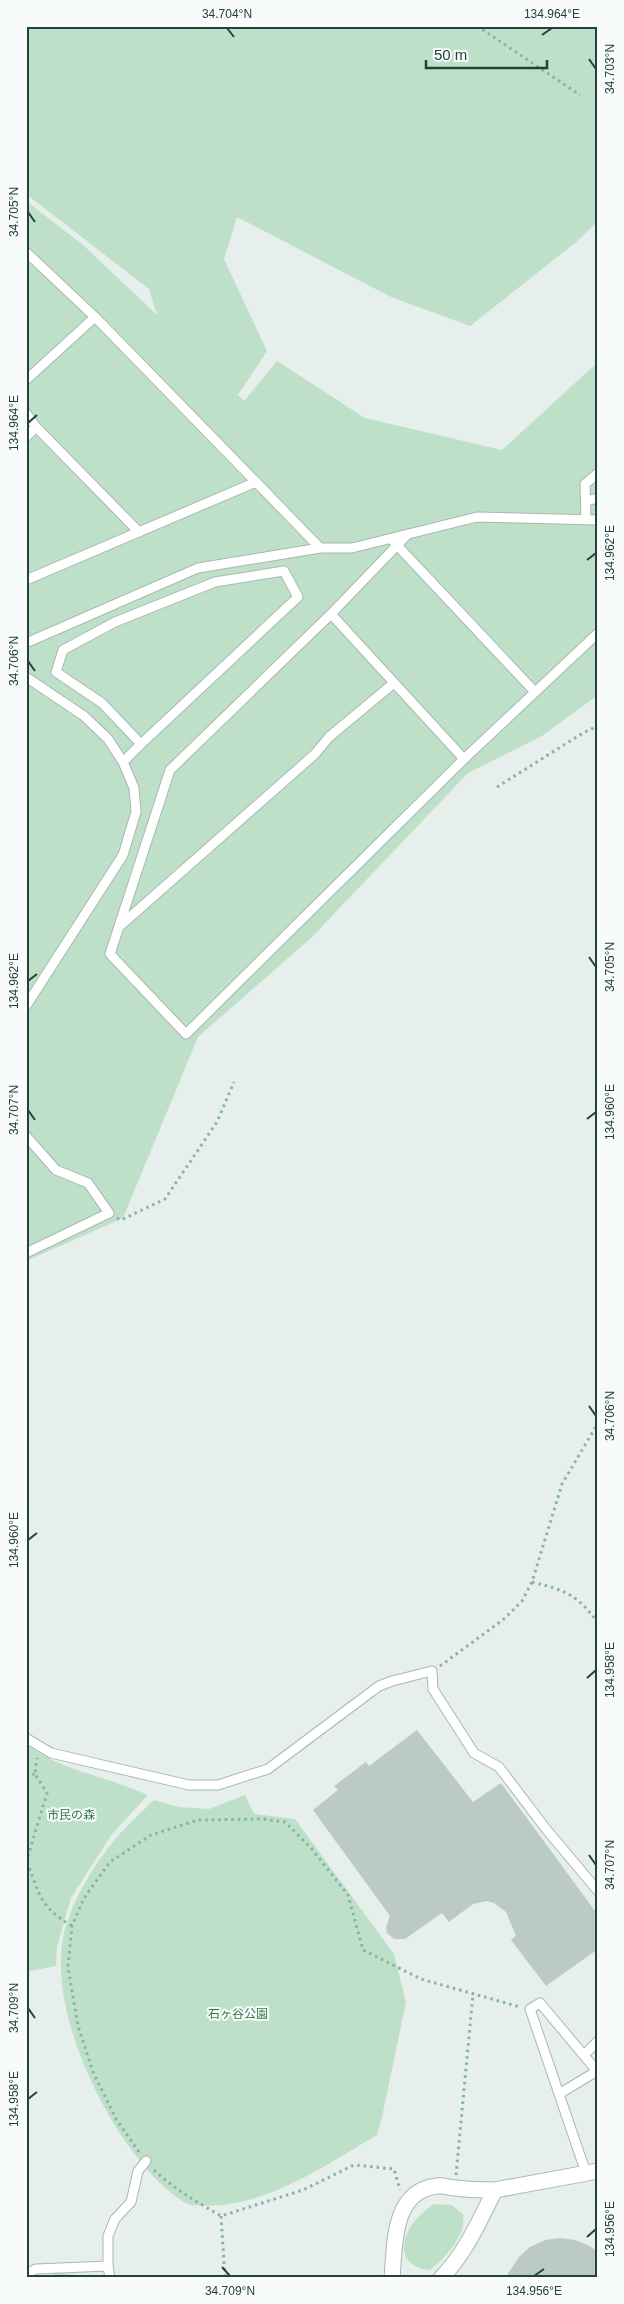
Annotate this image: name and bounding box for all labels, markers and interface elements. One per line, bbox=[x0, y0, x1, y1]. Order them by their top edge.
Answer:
text: 34.704°N bbox=[202, 7, 252, 21]
text: 134.964°E bbox=[524, 7, 580, 21]
scale bar bbox=[426, 38, 548, 70]
text: 34.703°N bbox=[603, 44, 617, 94]
text: 50 m bbox=[434, 46, 467, 63]
text: 34.705°N bbox=[7, 187, 21, 237]
text: 134.964°E bbox=[7, 395, 21, 451]
text: 134.962°E bbox=[603, 525, 617, 581]
text: 34.706°N bbox=[7, 636, 21, 686]
text: 34.705°N bbox=[603, 942, 617, 992]
text: 134.962°E bbox=[7, 953, 21, 1009]
text: 134.960°E bbox=[603, 1084, 617, 1140]
text: 34.707°N bbox=[7, 1085, 21, 1135]
text: 34.706°N bbox=[603, 1391, 617, 1441]
text: 134.960°E bbox=[7, 1512, 21, 1568]
text: 134.958°E bbox=[603, 1642, 617, 1698]
park label: 市民の森 bbox=[47, 1808, 95, 1822]
text: 34.707°N bbox=[603, 1840, 617, 1890]
text: 34.709°N bbox=[7, 1983, 21, 2033]
park label: 石ヶ谷公園 bbox=[208, 2007, 268, 2021]
text: 134.958°E bbox=[7, 2071, 21, 2127]
text: 134.956°E bbox=[603, 2201, 617, 2257]
text: 34.709°N bbox=[205, 2284, 255, 2298]
text: 134.956°E bbox=[506, 2284, 562, 2298]

